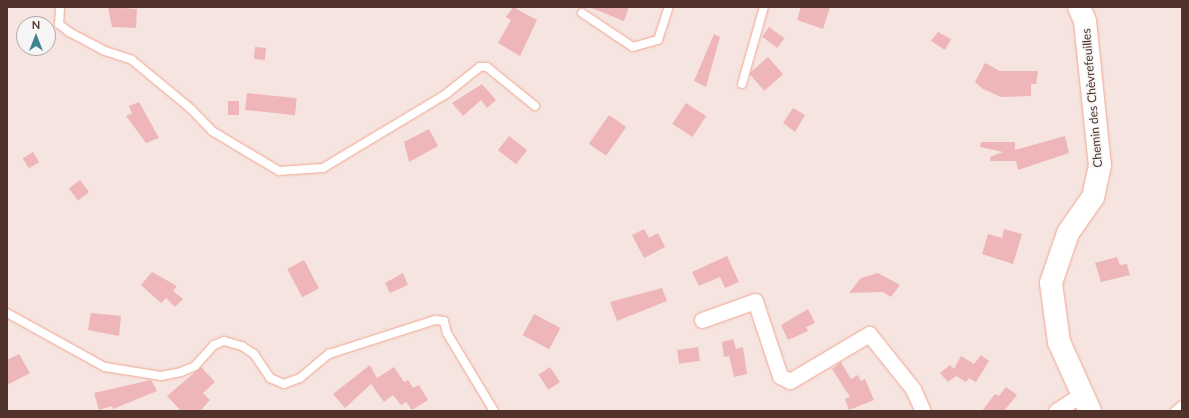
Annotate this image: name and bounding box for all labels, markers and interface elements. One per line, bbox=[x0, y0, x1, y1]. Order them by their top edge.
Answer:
north arrow bbox=[16, 16, 56, 56]
text: N bbox=[32, 18, 40, 31]
street label: Chemin des Chèvrefeuilles bbox=[1079, 28, 1105, 168]

